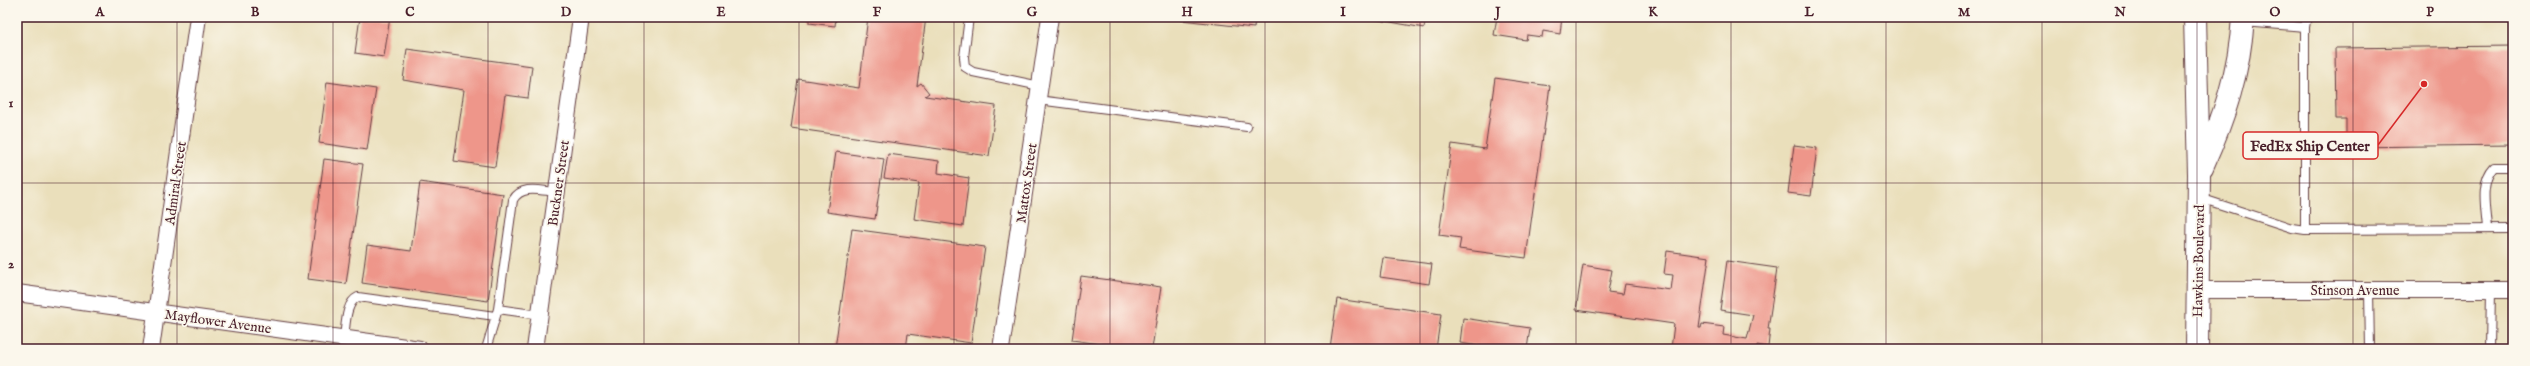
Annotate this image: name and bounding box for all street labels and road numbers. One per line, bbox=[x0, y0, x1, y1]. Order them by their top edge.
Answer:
street label: Buckner Street bbox=[544, 139, 574, 227]
street label: Admiral Street bbox=[161, 140, 191, 227]
street label: Mattox Street bbox=[1012, 142, 1042, 224]
street label: Hawkins Boulevard bbox=[2189, 204, 2209, 318]
street label: Stinson Avenue bbox=[2311, 282, 2400, 300]
street label: Mayflower Avenue bbox=[163, 306, 273, 338]

